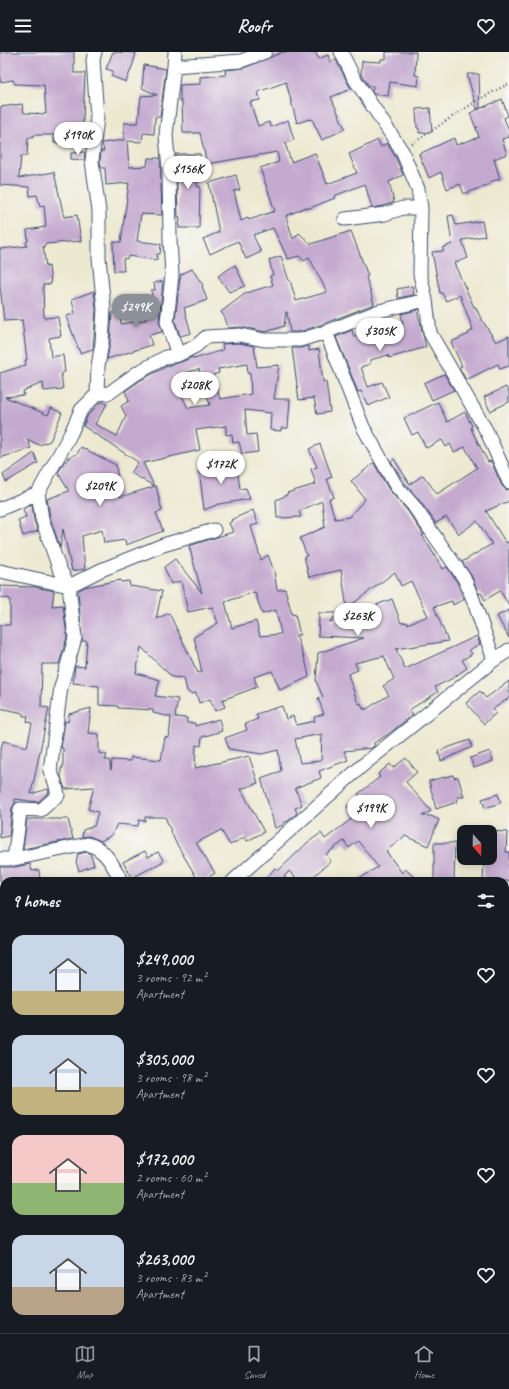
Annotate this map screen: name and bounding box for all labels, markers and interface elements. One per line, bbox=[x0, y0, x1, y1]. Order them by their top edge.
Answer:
icon: menu bbox=[12, 15, 34, 37]
text: Roofr bbox=[237, 15, 272, 37]
icon: heart bbox=[475, 15, 497, 37]
pin: $190K bbox=[50, 122, 106, 156]
text: $190K bbox=[63, 127, 93, 143]
pin: $156K bbox=[160, 156, 216, 190]
text: $156K bbox=[173, 161, 203, 177]
pin: $249K bbox=[108, 294, 164, 328]
text: $249K bbox=[121, 299, 151, 315]
pin: $305K bbox=[352, 318, 408, 352]
text: $305K bbox=[365, 323, 395, 339]
pin: $208K bbox=[167, 372, 223, 406]
text: $208K bbox=[180, 377, 210, 393]
pin: $172K bbox=[193, 451, 249, 485]
text: $172K bbox=[206, 456, 236, 472]
pin: $209K bbox=[72, 473, 128, 507]
text: $209K bbox=[85, 478, 115, 494]
pin: $263K bbox=[330, 603, 386, 637]
text: $263K bbox=[343, 608, 373, 624]
pin: $199K bbox=[343, 795, 399, 829]
text: $199K bbox=[356, 800, 386, 816]
north arrow bbox=[457, 825, 497, 865]
map controls bbox=[457, 825, 497, 865]
icon: filters bbox=[475, 890, 497, 912]
text: 9 homes bbox=[12, 891, 60, 912]
text: $249,000 bbox=[136, 949, 193, 970]
icon: home bbox=[44, 951, 92, 999]
icon: heart bbox=[475, 964, 497, 986]
text: 3 rooms · 92 m² bbox=[136, 970, 206, 986]
text: Apartment bbox=[136, 986, 184, 1002]
text: $305,000 bbox=[136, 1049, 193, 1070]
icon: home bbox=[44, 1051, 92, 1099]
icon: heart bbox=[475, 1064, 497, 1086]
text: 3 rooms · 98 m² bbox=[136, 1070, 206, 1086]
text: Apartment bbox=[136, 1086, 184, 1102]
text: $172,000 bbox=[136, 1149, 193, 1170]
icon: home bbox=[44, 1151, 92, 1199]
icon: heart bbox=[475, 1164, 497, 1186]
text: 2 rooms · 60 m² bbox=[136, 1170, 206, 1186]
text: Apartment bbox=[136, 1186, 184, 1202]
text: $263,000 bbox=[136, 1249, 193, 1270]
icon: home bbox=[44, 1251, 92, 1299]
icon: heart bbox=[475, 1264, 497, 1286]
text: 3 rooms · 83 m² bbox=[136, 1270, 206, 1286]
text: Apartment bbox=[136, 1286, 184, 1302]
tab: Map bbox=[74, 1343, 96, 1381]
tab: Saved bbox=[243, 1343, 265, 1381]
tab: Home bbox=[413, 1343, 435, 1381]

